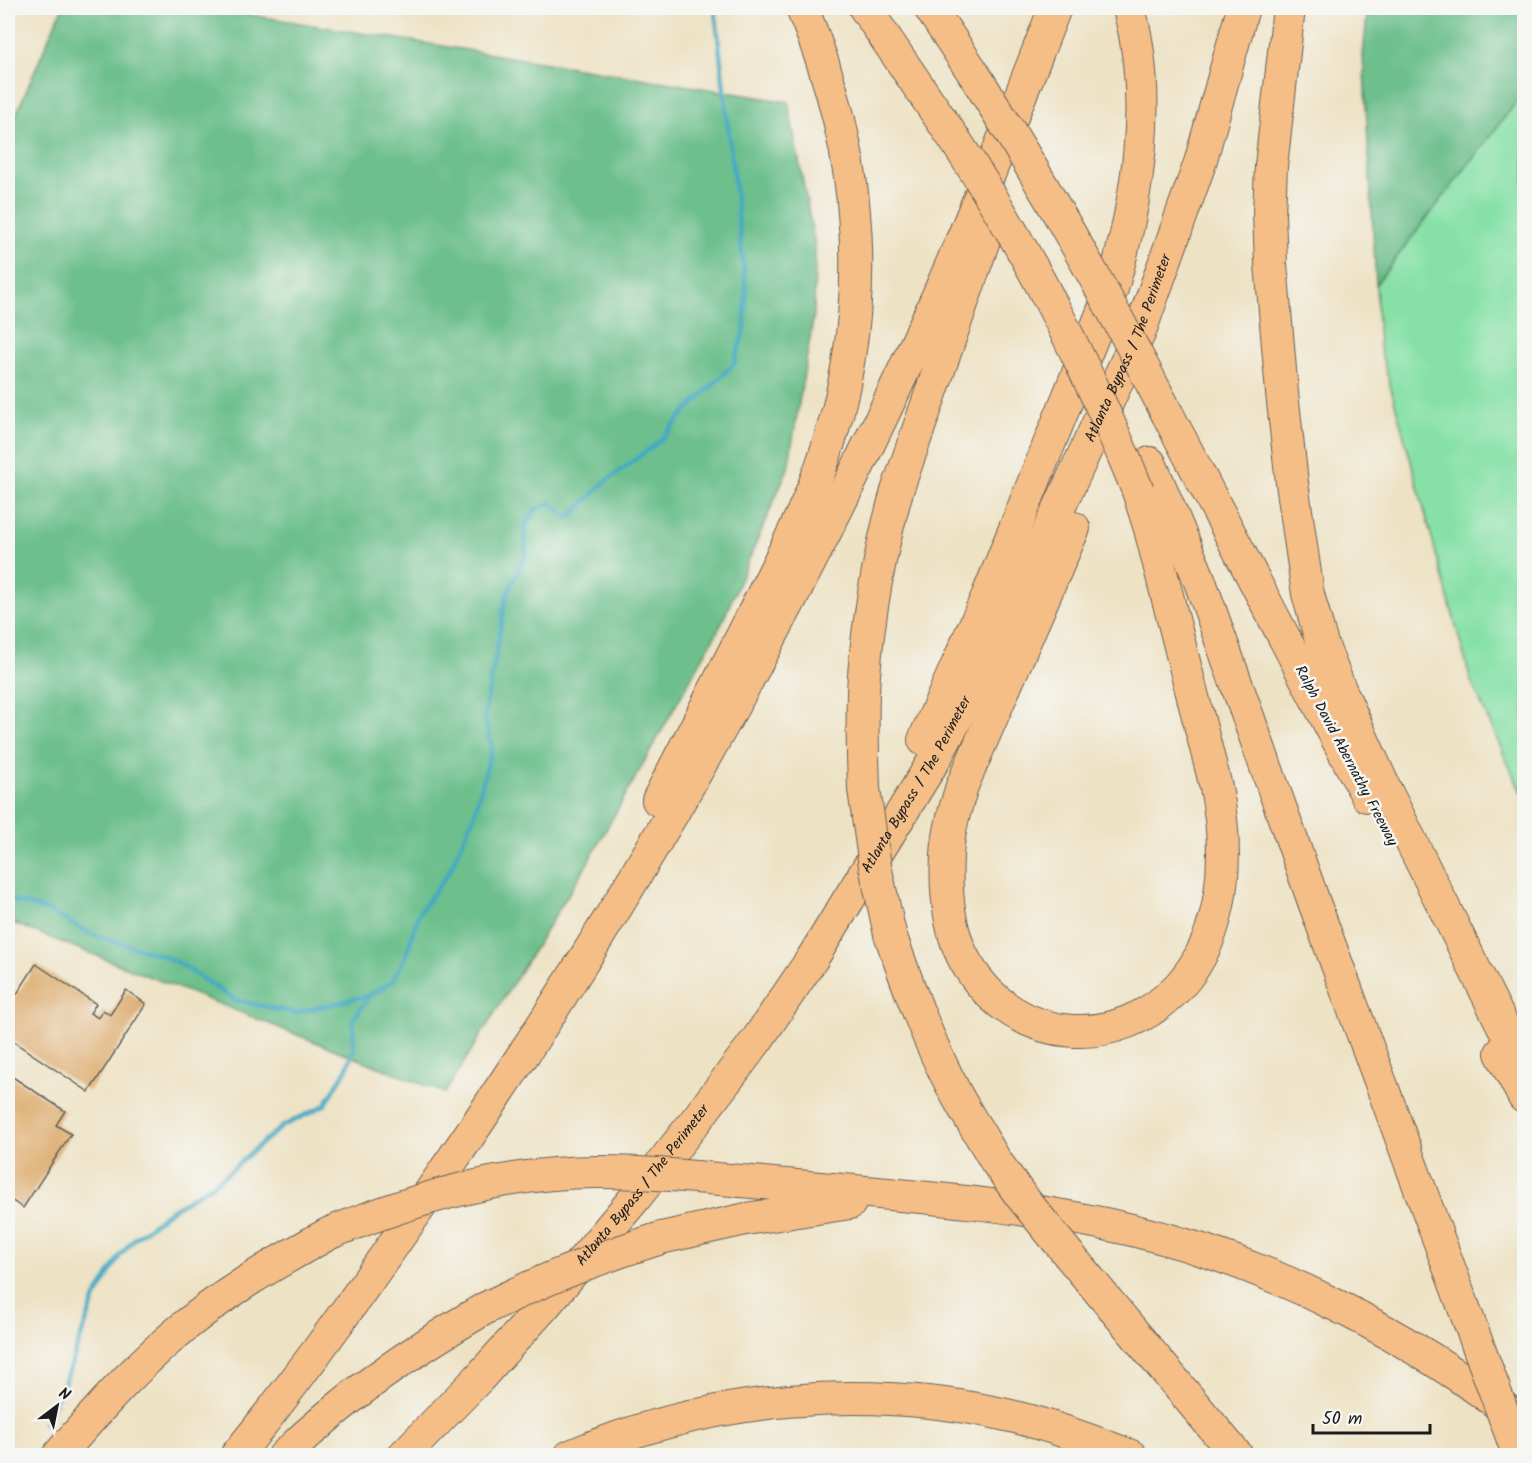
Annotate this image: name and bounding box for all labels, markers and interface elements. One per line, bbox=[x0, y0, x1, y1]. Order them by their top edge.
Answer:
street label: Atlanta Bypass / The Perimeter bbox=[1079, 250, 1179, 446]
street label: Ralph David Abernathy Freeway bbox=[1288, 661, 1404, 852]
street label: Atlanta Bypass / The Perimeter bbox=[855, 691, 979, 878]
street label: Atlanta Bypass / The Perimeter bbox=[570, 1099, 717, 1272]
north arrow bbox=[27, 1376, 87, 1436]
text: N bbox=[53, 1381, 75, 1408]
scale bar bbox=[1313, 1397, 1430, 1435]
text: 50 m bbox=[1322, 1405, 1362, 1434]

